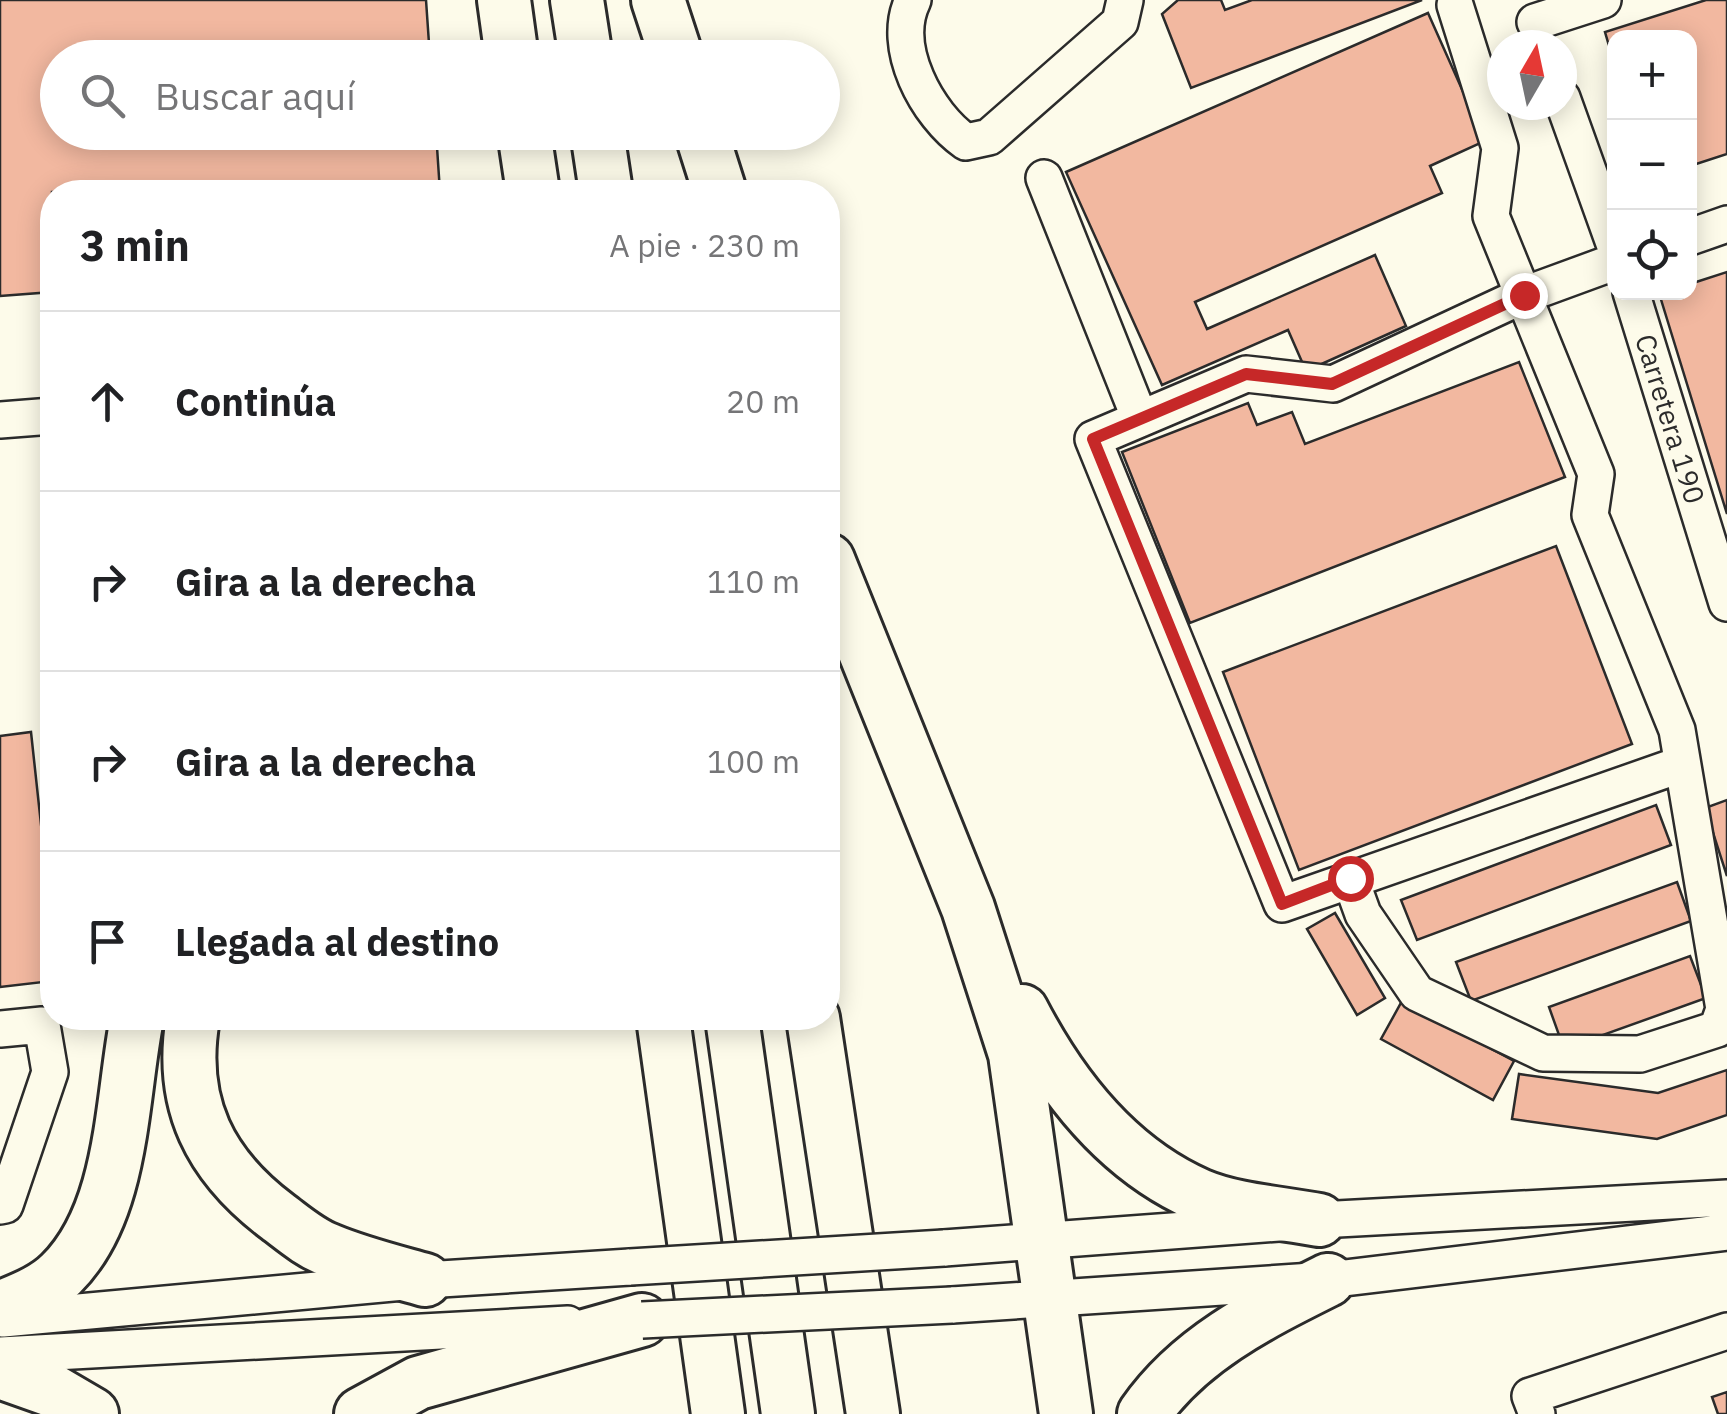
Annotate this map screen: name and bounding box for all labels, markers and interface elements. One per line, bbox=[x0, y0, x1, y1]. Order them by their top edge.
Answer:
north arrow bbox=[1487, 30, 1577, 120]
map controls bbox=[1607, 30, 1697, 300]
button: + bbox=[1607, 30, 1697, 120]
search box bbox=[40, 40, 840, 150]
icon: search bbox=[75, 68, 130, 123]
text: Buscar aquí bbox=[155, 71, 356, 120]
button: − bbox=[1607, 120, 1697, 210]
button: locate bbox=[1607, 210, 1697, 300]
text: 3 min bbox=[80, 218, 190, 273]
text: A pie · 230 m bbox=[609, 224, 800, 266]
route end bbox=[1502, 273, 1548, 319]
street label: Carretera 190 bbox=[1627, 330, 1714, 508]
icon: ahead bbox=[80, 374, 135, 429]
text: Continúa bbox=[175, 377, 336, 426]
text: 20 m bbox=[726, 380, 800, 422]
icon: right bbox=[80, 554, 135, 609]
text: Gira a la derecha bbox=[175, 557, 476, 606]
text: 110 m bbox=[707, 560, 800, 602]
icon: right bbox=[80, 734, 135, 789]
text: Gira a la derecha bbox=[175, 737, 476, 786]
text: 100 m bbox=[707, 740, 800, 782]
route start bbox=[1328, 856, 1374, 902]
icon: arrive bbox=[80, 914, 135, 969]
text: Llegada al destino bbox=[175, 917, 499, 966]

